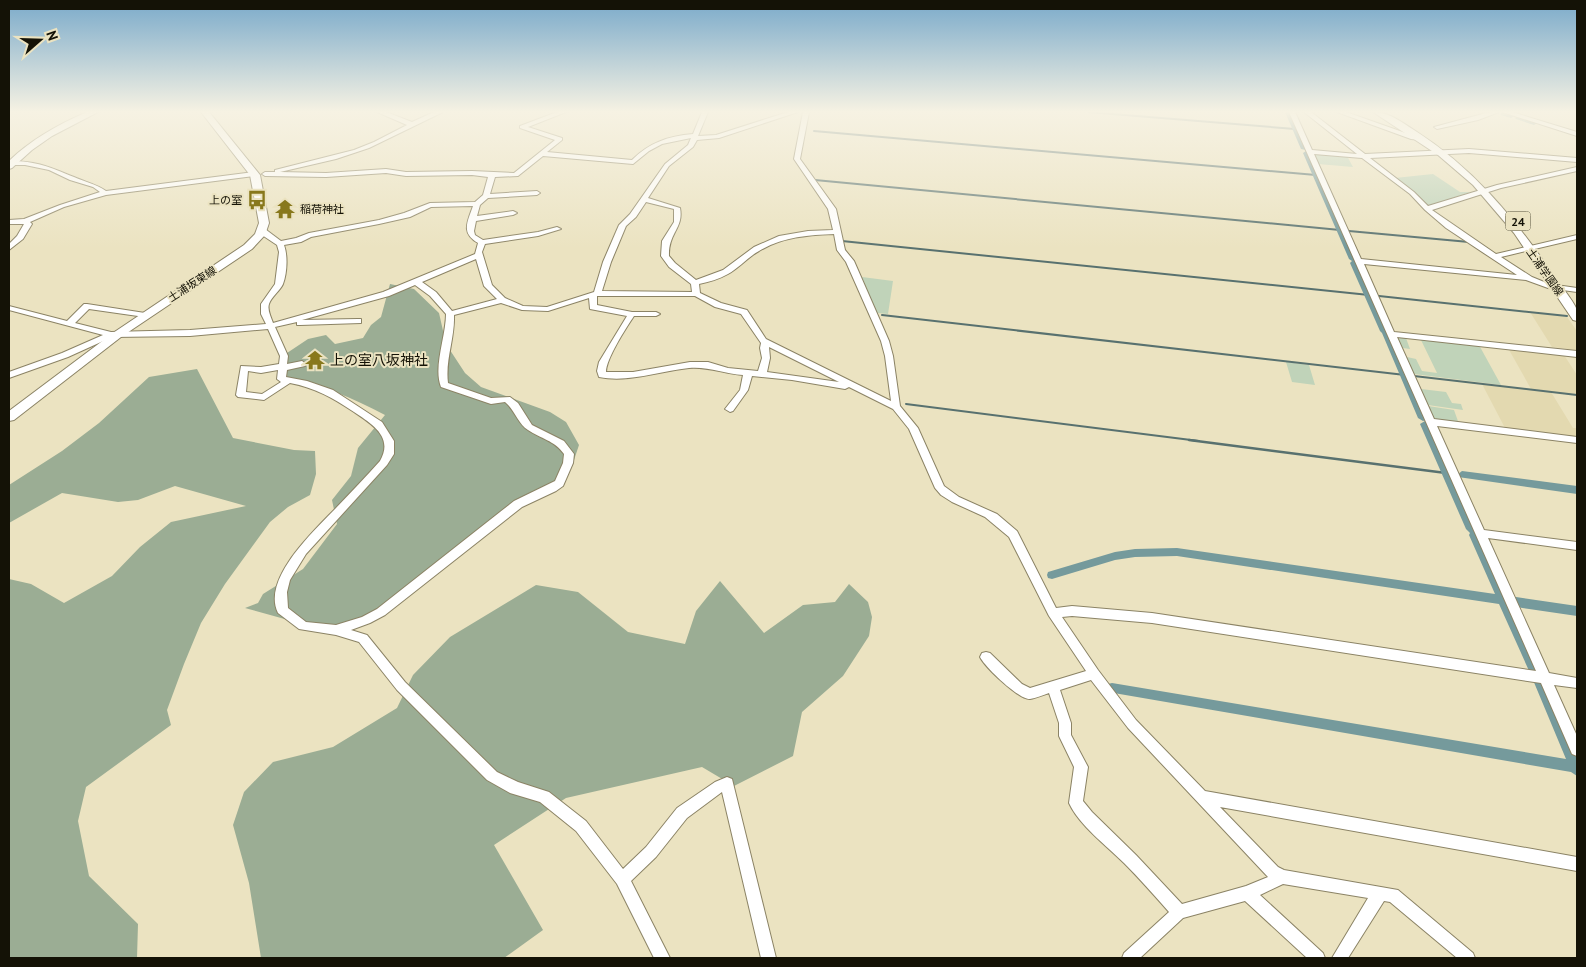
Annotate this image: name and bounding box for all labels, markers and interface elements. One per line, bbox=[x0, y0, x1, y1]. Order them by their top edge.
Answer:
north arrow bbox=[15, 15, 65, 65]
text: N bbox=[42, 28, 62, 43]
bus stop icon: 上の室 bbox=[246, 189, 268, 211]
place label: 上の室 bbox=[209, 193, 242, 207]
temple icon: 稲荷神社 bbox=[274, 198, 296, 220]
place label: 稲荷神社 bbox=[300, 202, 344, 216]
road number: 24 bbox=[1506, 212, 1530, 230]
street label: 土浦学園線 bbox=[1523, 245, 1567, 299]
street label: 土浦坂東線 bbox=[165, 263, 219, 305]
temple icon: 上の室八坂神社 bbox=[304, 349, 326, 371]
place label: 上の室八坂神社 bbox=[330, 351, 428, 369]

